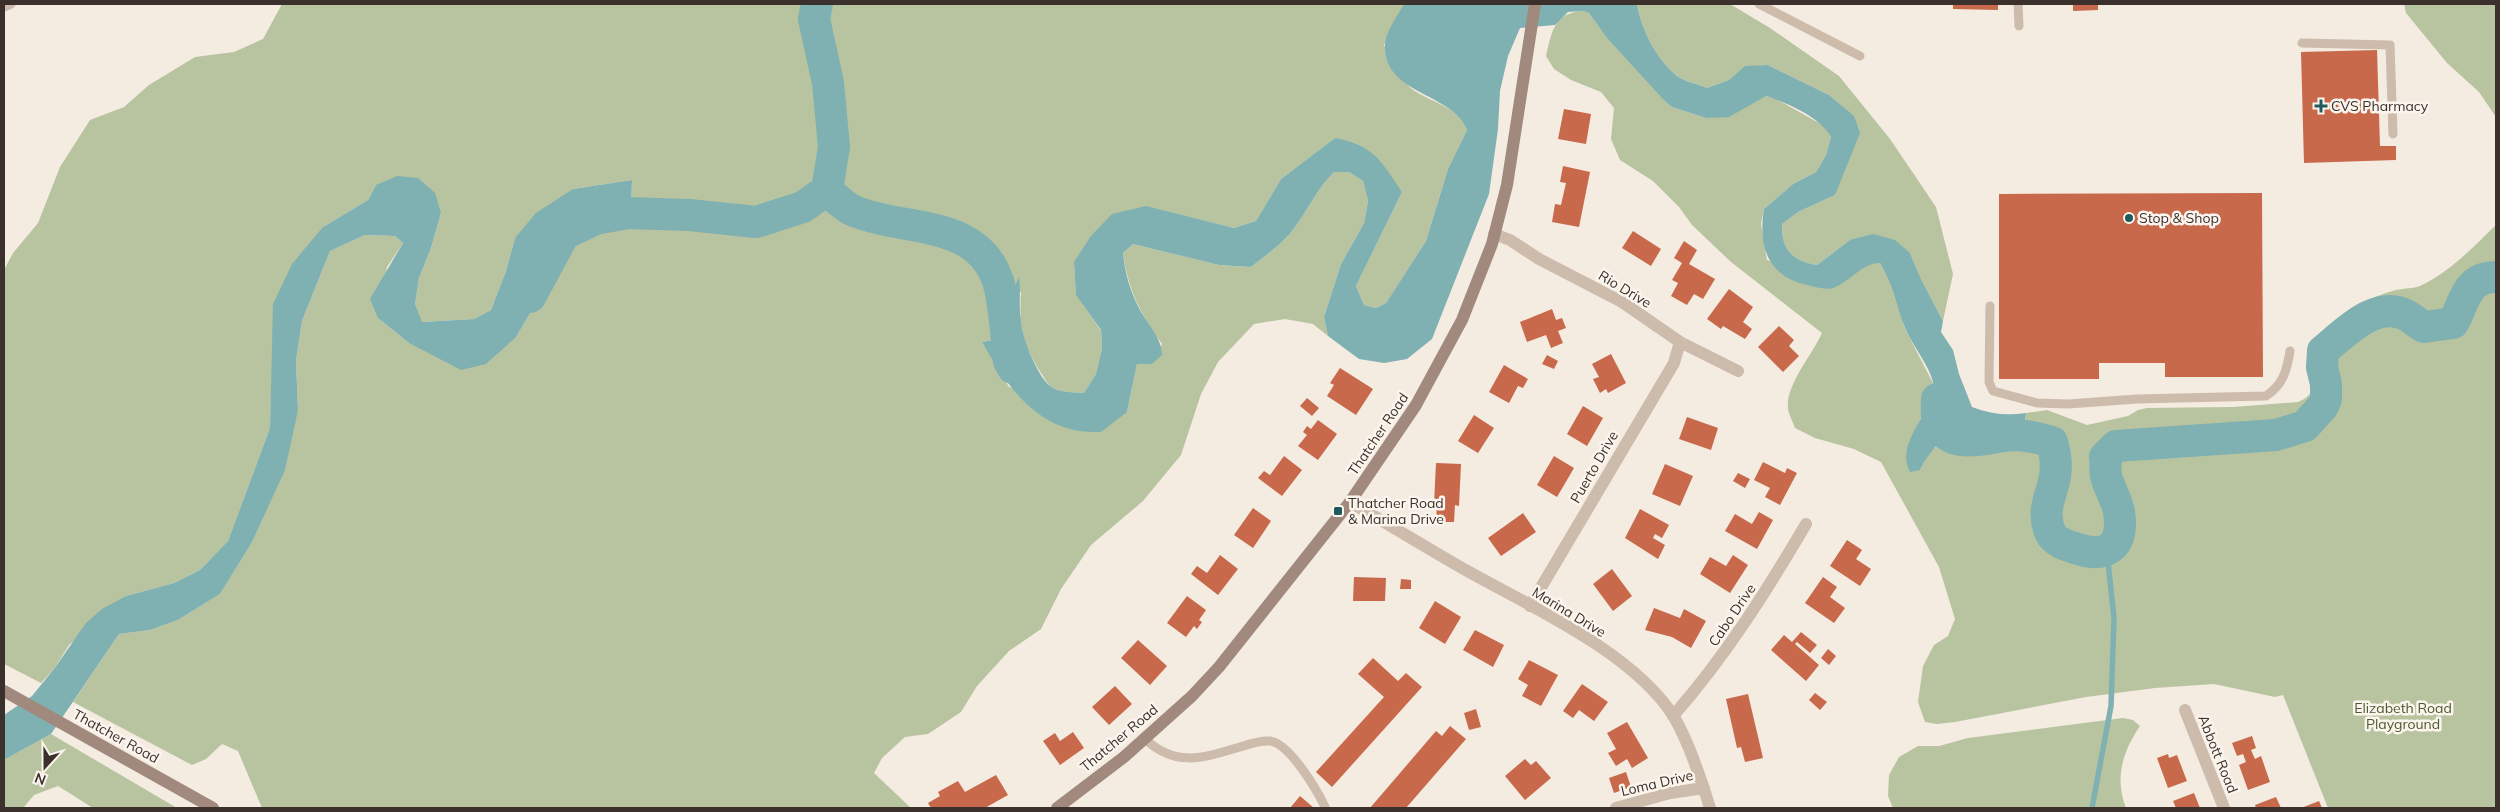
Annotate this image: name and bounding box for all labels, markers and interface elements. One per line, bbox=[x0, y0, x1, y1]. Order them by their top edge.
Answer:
place label: CVS Pharmacy bbox=[2331, 97, 2429, 115]
marker: CVS Pharmacy bbox=[2315, 100, 2327, 112]
place label: Stop & Shop bbox=[2139, 209, 2219, 227]
marker: Stop & Shop bbox=[2123, 212, 2135, 224]
street label: Rio Drive bbox=[1595, 266, 1655, 312]
street label: Thatcher Road bbox=[1344, 389, 1412, 479]
street label: Puerto Drive bbox=[1566, 428, 1622, 506]
place label: Thatcher Road & Marina Drive bbox=[1348, 494, 1444, 528]
marker: Thatcher Road & Marina Drive bbox=[1332, 505, 1344, 517]
street label: Cabo Drive bbox=[1705, 580, 1759, 650]
street label: Marina Drive bbox=[1529, 583, 1609, 641]
park label: Elizabeth Road Playground bbox=[2354, 699, 2452, 733]
street label: Thatcher Road bbox=[1077, 700, 1161, 776]
street label: Thatcher Road bbox=[70, 705, 162, 767]
street label: Abbott Road bbox=[2194, 712, 2242, 796]
north arrow bbox=[20, 742, 70, 792]
street label: Loma Drive bbox=[1619, 766, 1695, 800]
text: N bbox=[32, 769, 49, 789]

